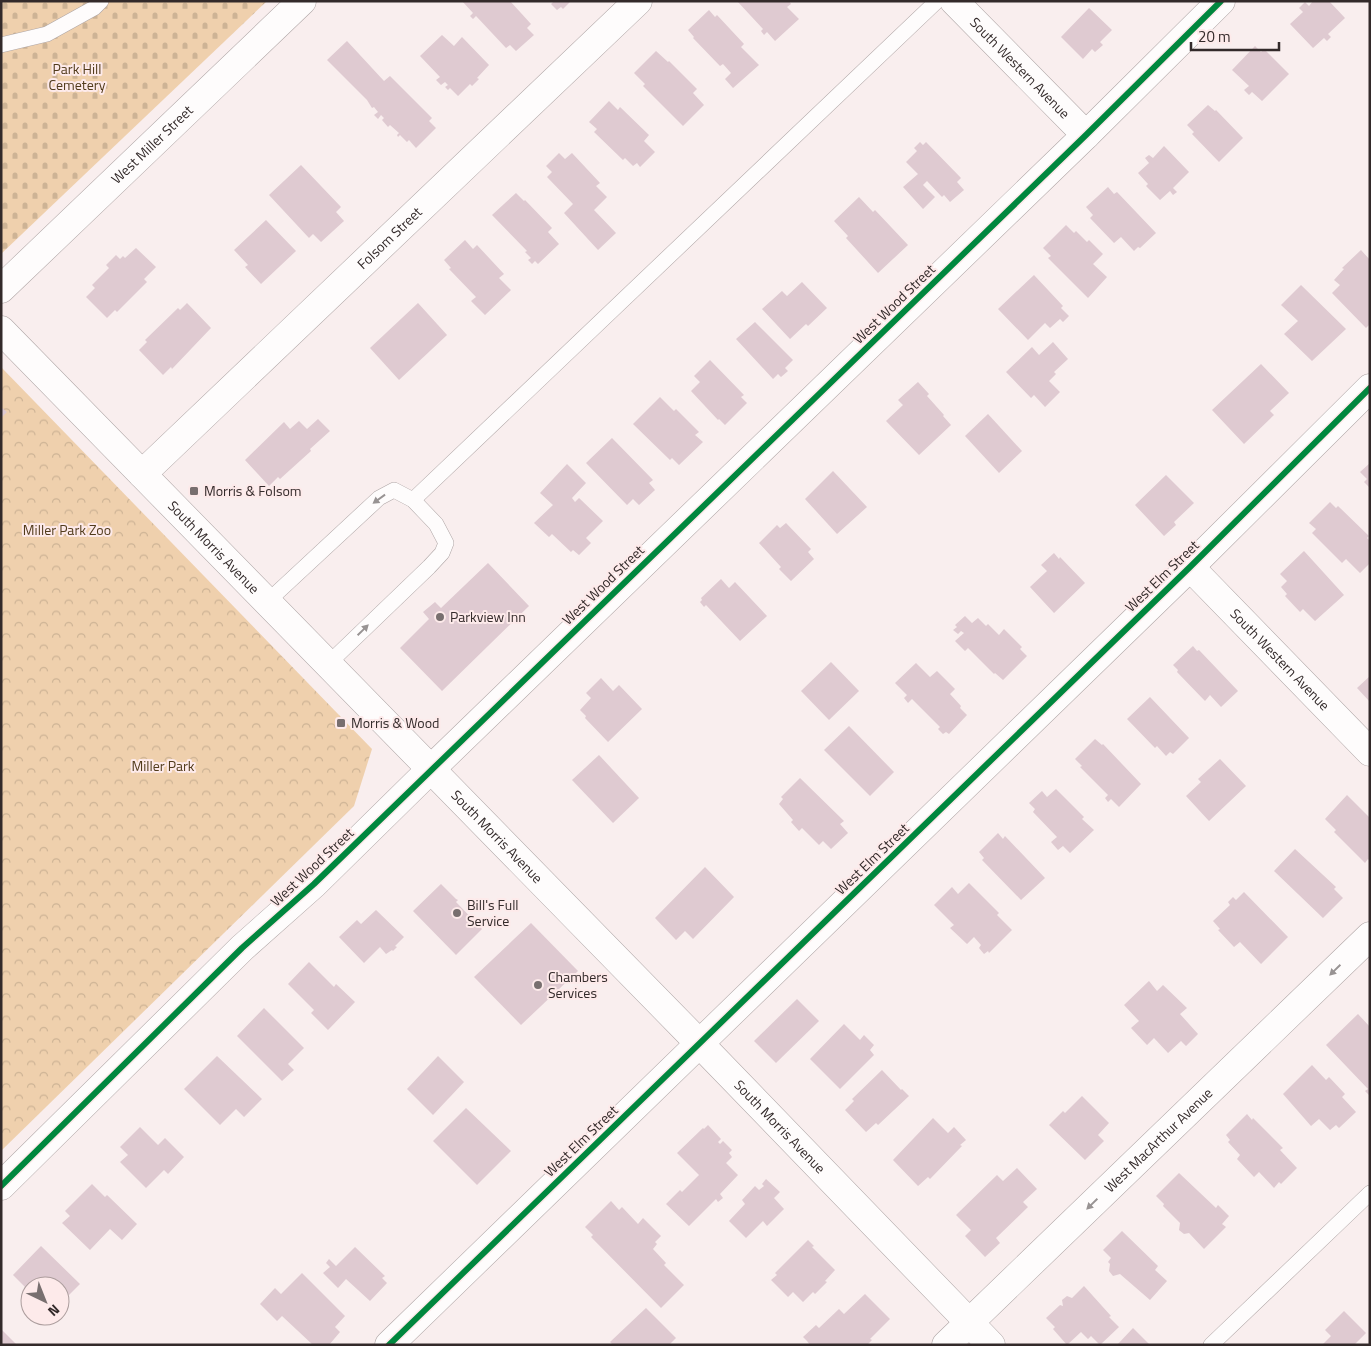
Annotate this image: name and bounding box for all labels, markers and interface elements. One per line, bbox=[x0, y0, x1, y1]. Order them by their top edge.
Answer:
street label: South Western Avenue bbox=[965, 12, 1075, 123]
scale bar bbox=[1191, 20, 1278, 52]
text: 20 m bbox=[1198, 25, 1231, 48]
park label: Park Hill Cemetery bbox=[49, 58, 106, 95]
street label: West Miller Street bbox=[106, 100, 197, 188]
street label: Folsom Street bbox=[352, 201, 426, 274]
street label: West Wood Street bbox=[848, 259, 940, 348]
place label: Morris & Folsom bbox=[204, 480, 301, 501]
marker: Morris & Folsom bbox=[188, 485, 200, 497]
one-way arrow bbox=[372, 494, 386, 504]
street label: South Morris Avenue bbox=[163, 495, 265, 598]
park label: Miller Park Zoo bbox=[23, 519, 111, 540]
street label: West Elm Street bbox=[1120, 535, 1203, 616]
street label: West Wood Street bbox=[557, 540, 649, 629]
street label: South Western Avenue bbox=[1226, 603, 1335, 715]
place label: Parkview Inn bbox=[450, 606, 526, 627]
marker: Parkview Inn bbox=[434, 611, 446, 623]
one-way arrow bbox=[356, 624, 368, 636]
place label: Morris & Wood bbox=[351, 712, 439, 733]
marker: Morris & Wood bbox=[335, 717, 347, 729]
park label: Miller Park bbox=[131, 755, 195, 776]
street label: South Morris Avenue bbox=[447, 785, 548, 888]
street label: West Elm Street bbox=[830, 818, 913, 899]
street label: West Wood Street bbox=[265, 822, 358, 911]
place label: Bill's Full Service bbox=[467, 894, 519, 931]
marker: Bill's Full Service bbox=[451, 907, 463, 919]
one-way arrow bbox=[1329, 964, 1341, 976]
place label: Chambers Services bbox=[548, 966, 608, 1003]
marker: Chambers Services bbox=[532, 979, 544, 991]
street label: South Morris Avenue bbox=[730, 1075, 831, 1178]
street label: West MacArthur Avenue bbox=[1099, 1082, 1217, 1197]
street label: West Elm Street bbox=[539, 1100, 622, 1181]
one-way arrow bbox=[1086, 1198, 1098, 1210]
north arrow bbox=[20, 1276, 70, 1326]
text: N bbox=[43, 1300, 65, 1322]

